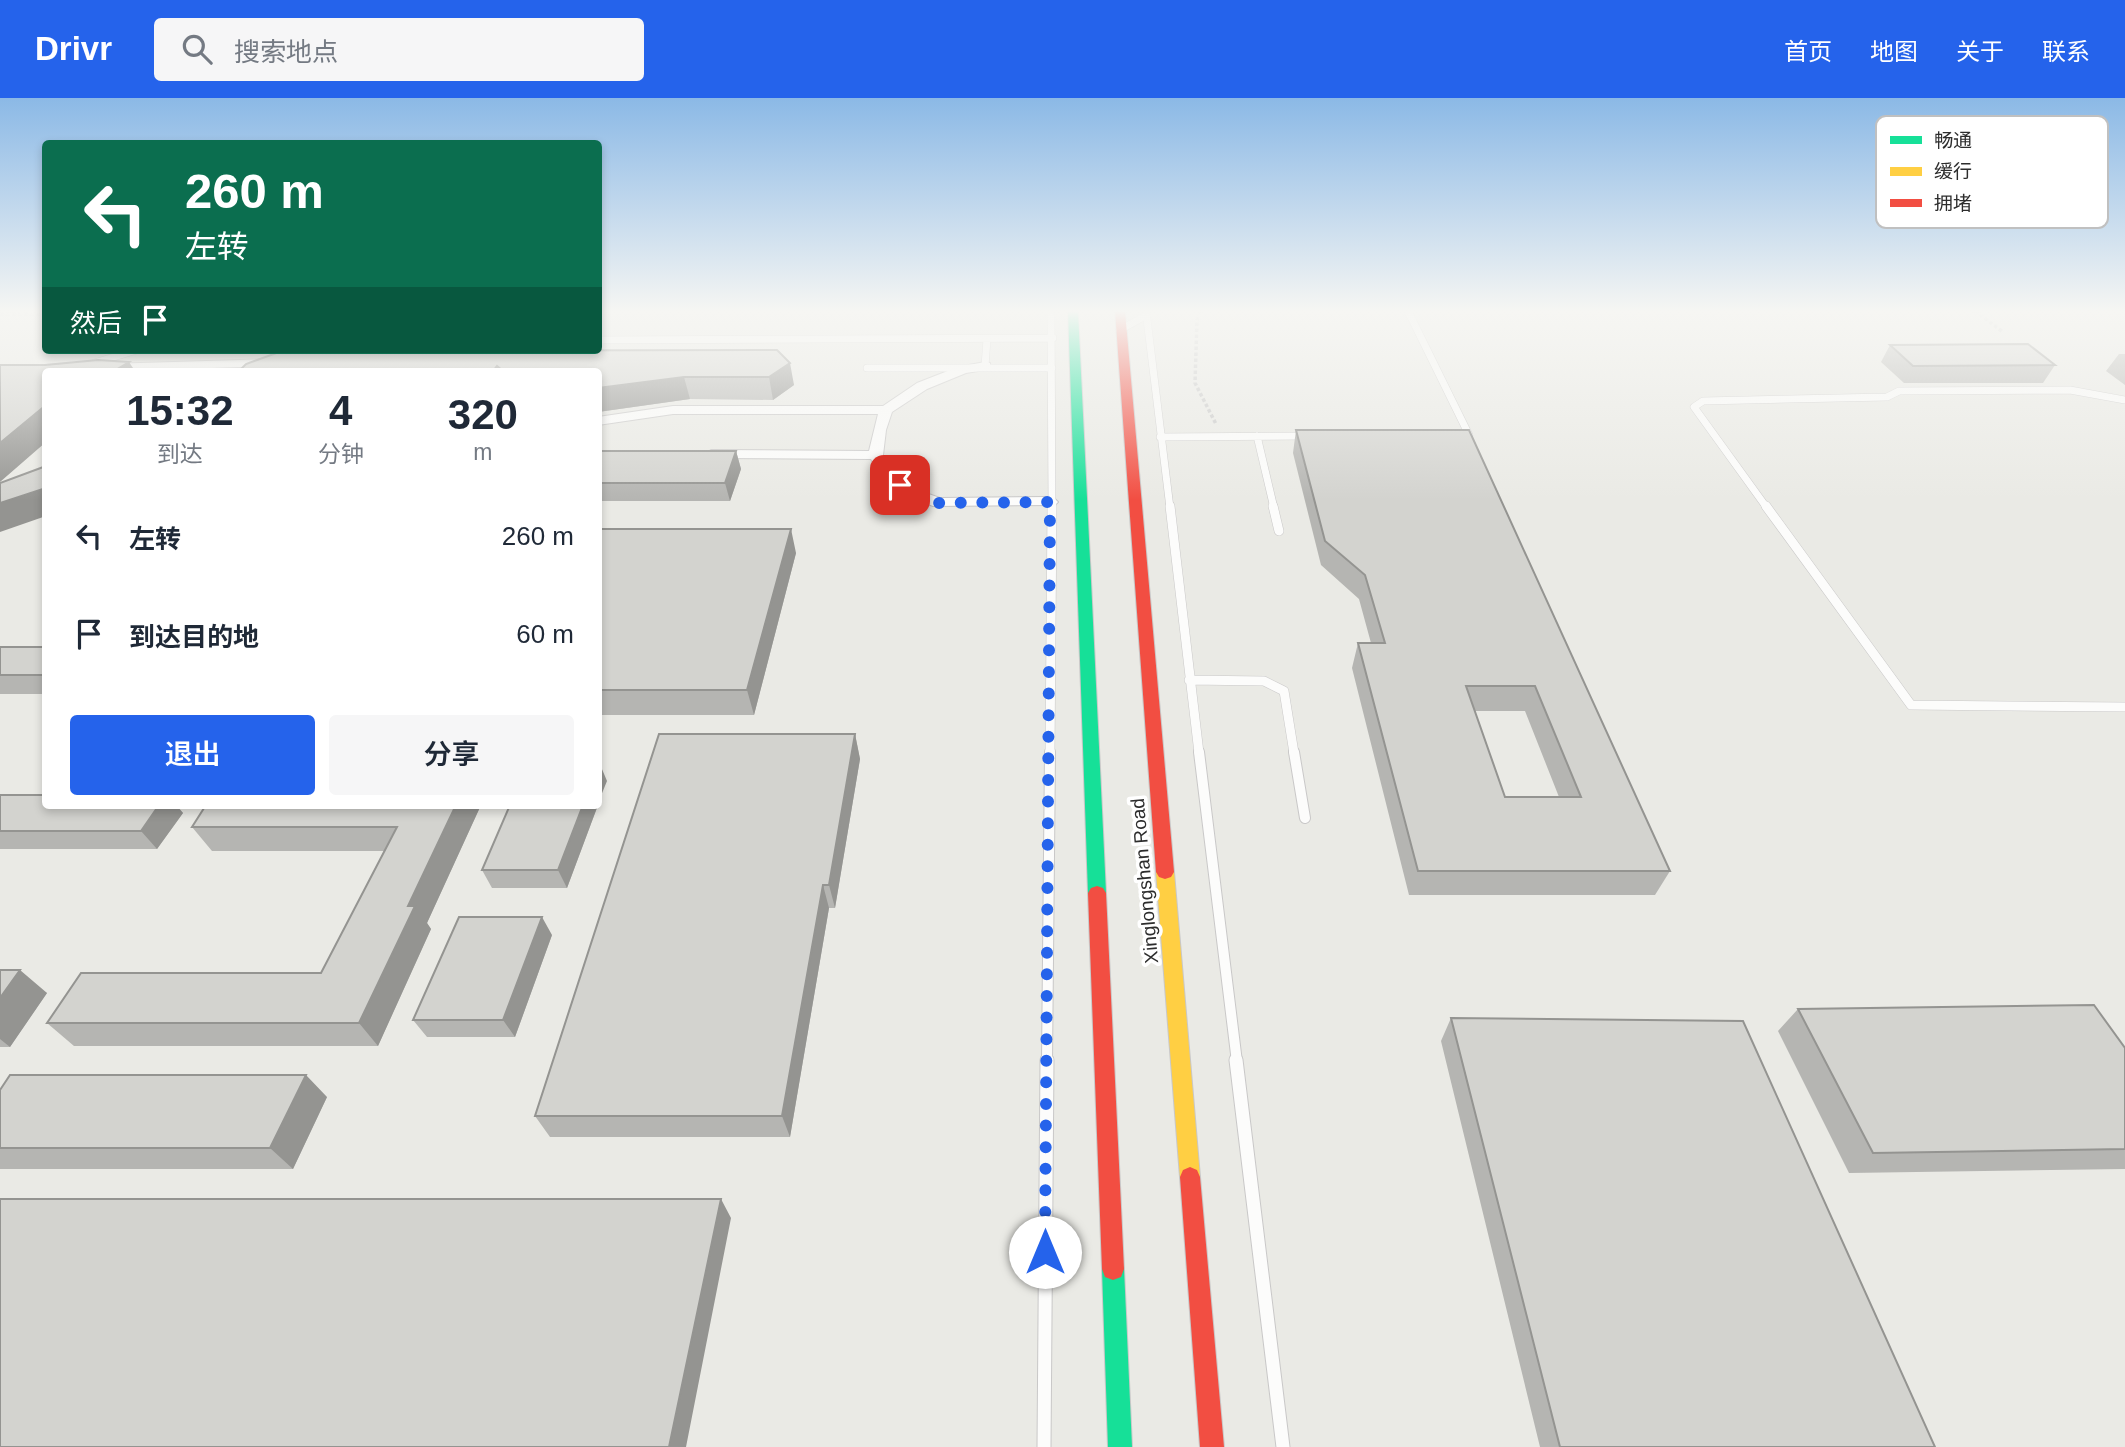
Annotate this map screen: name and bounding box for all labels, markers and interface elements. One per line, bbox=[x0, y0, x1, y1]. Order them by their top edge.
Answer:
search box bbox=[154, 18, 644, 81]
text: Drivr bbox=[35, 30, 112, 67]
icon: search bbox=[178, 30, 216, 68]
text: 搜索地点 bbox=[234, 37, 338, 67]
text: 首页 bbox=[1784, 38, 1832, 65]
text: 地图 bbox=[1870, 38, 1918, 65]
text: 关于 bbox=[1956, 38, 2004, 65]
text: 联系 bbox=[2042, 38, 2090, 65]
legend bbox=[1876, 116, 2108, 228]
text: 畅通 bbox=[1934, 130, 1972, 151]
text: 缓行 bbox=[1934, 161, 1972, 182]
text: 260 m bbox=[185, 164, 324, 218]
icon: left bbox=[70, 168, 161, 259]
text: 拥堵 bbox=[1934, 193, 1972, 214]
text: 左转 bbox=[185, 229, 249, 265]
icon: arrive bbox=[136, 301, 174, 339]
text: 然后 bbox=[70, 308, 122, 338]
text: 15:32 bbox=[126, 387, 234, 434]
text: 4 bbox=[329, 387, 352, 434]
text: 320 bbox=[448, 391, 518, 438]
text: m bbox=[473, 439, 492, 465]
text: 到达 bbox=[157, 441, 203, 467]
text: 分钟 bbox=[318, 441, 364, 467]
pin bbox=[870, 455, 930, 515]
icon: arrive bbox=[881, 466, 919, 504]
icon: left bbox=[70, 517, 108, 555]
text: 260 m bbox=[502, 521, 574, 551]
text: 左转 bbox=[129, 524, 181, 554]
icon: arrive bbox=[70, 615, 108, 653]
text: 60 m bbox=[516, 619, 574, 649]
text: 到达目的地 bbox=[129, 622, 259, 652]
button: 退出 bbox=[70, 715, 315, 795]
button: 分享 bbox=[329, 715, 574, 795]
street label: Xinglongshan Road bbox=[1127, 797, 1162, 964]
position arrow bbox=[1008, 1215, 1082, 1289]

